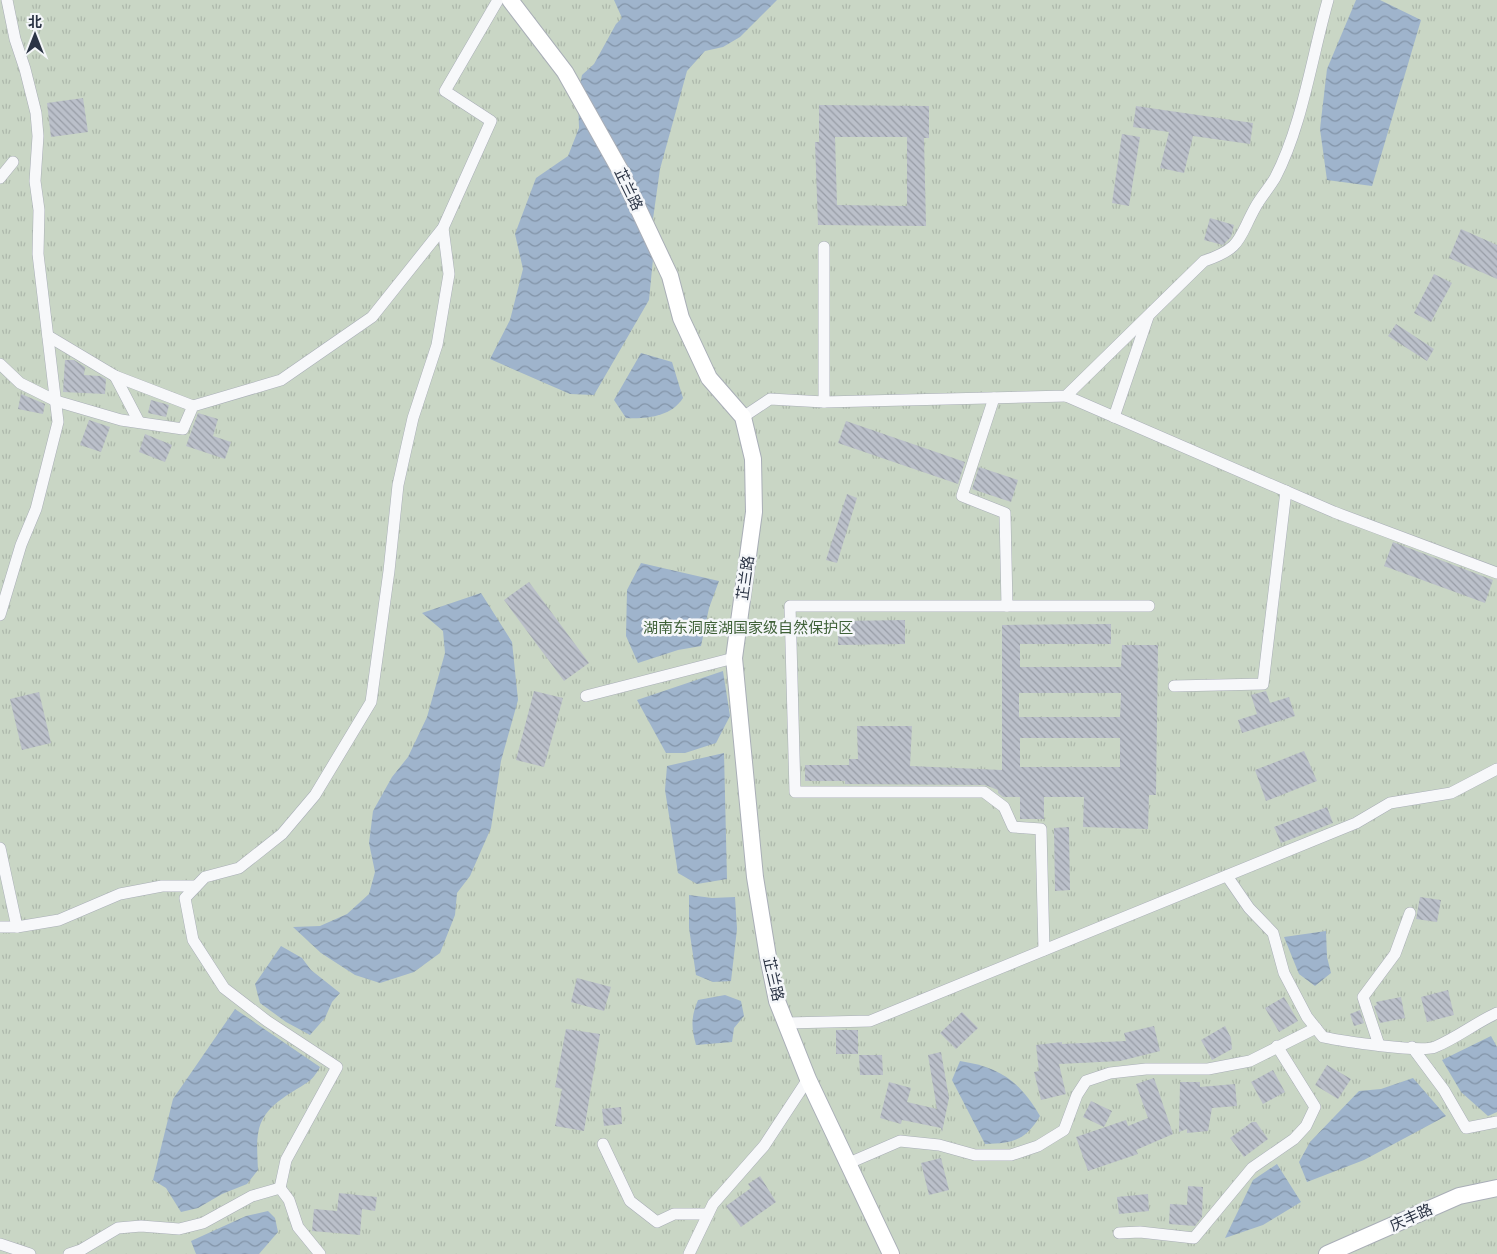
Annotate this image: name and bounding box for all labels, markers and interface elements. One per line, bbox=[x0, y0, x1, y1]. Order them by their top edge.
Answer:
north arrow bbox=[10, 10, 60, 60]
text: 北 bbox=[28, 13, 42, 31]
street label: 芷兰路 bbox=[611, 165, 647, 213]
street label: 芷兰路 bbox=[732, 554, 758, 602]
park label: 湖南东洞庭湖国家级自然保护区 bbox=[643, 618, 853, 637]
street label: 芷兰路 bbox=[760, 955, 788, 1003]
street label: 庆丰路 bbox=[1387, 1199, 1435, 1235]

